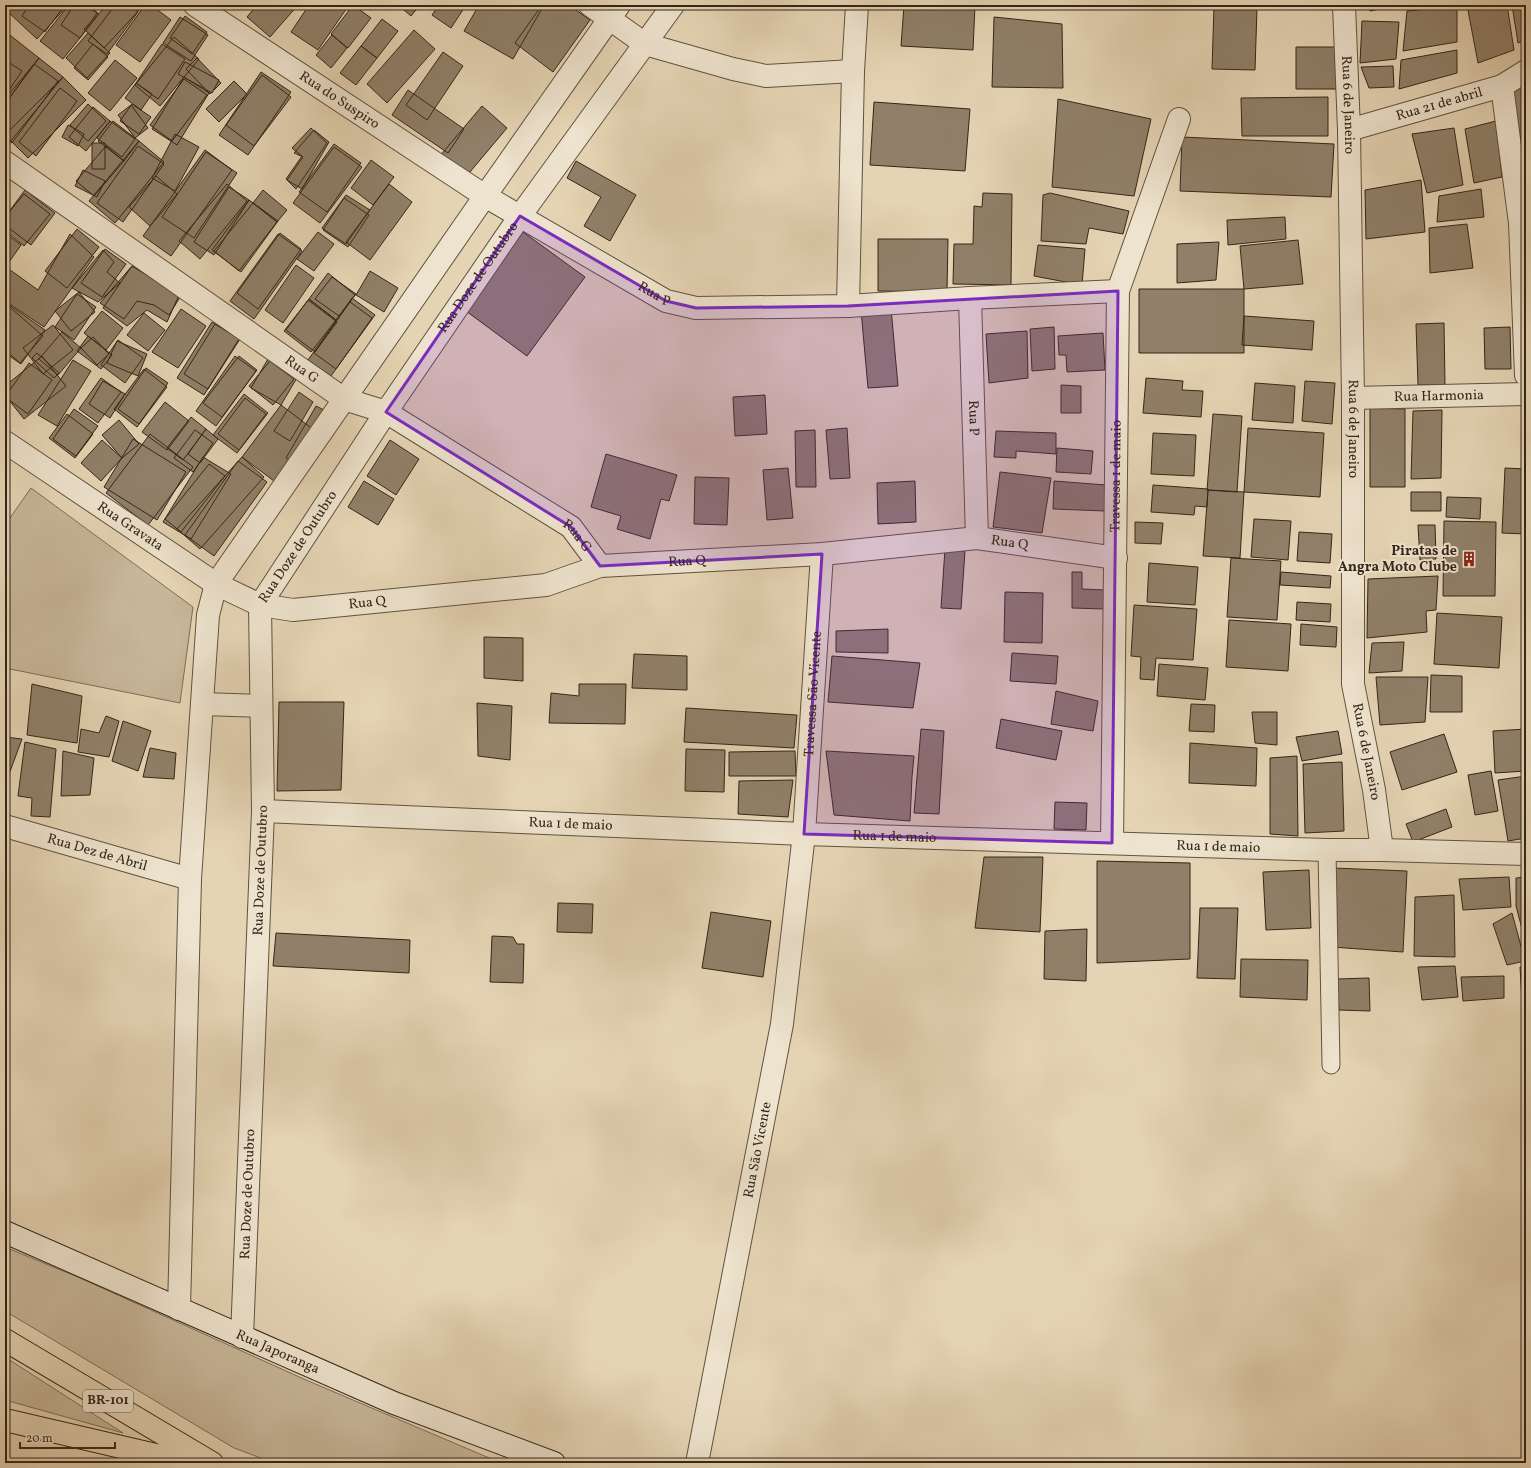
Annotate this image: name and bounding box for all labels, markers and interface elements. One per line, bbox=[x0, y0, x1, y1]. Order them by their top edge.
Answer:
street label: Rua 6 de Janeiro bbox=[1337, 55, 1359, 154]
street label: Rua do Suspiro bbox=[296, 67, 383, 134]
street label: Rua 21 de abril bbox=[1394, 83, 1485, 125]
street label: Rua Doze de Outubro bbox=[433, 218, 523, 337]
street label: Rua P bbox=[634, 277, 672, 311]
street label: Rua G bbox=[281, 351, 323, 388]
street label: Rua 6 de Janeiro bbox=[1343, 379, 1363, 478]
street label: Rua Harmonia bbox=[1394, 385, 1484, 407]
street label: Rua P bbox=[963, 400, 984, 436]
street label: Travessa 1 de maio bbox=[1106, 420, 1126, 532]
street label: Rua Doze de Outubro bbox=[254, 487, 342, 607]
street label: Rua Gravata bbox=[93, 497, 167, 555]
street label: Rua G bbox=[559, 515, 596, 556]
street label: Rua Q bbox=[990, 531, 1030, 555]
place label: Piratas de Angra Moto Clube bbox=[1338, 542, 1457, 577]
building icon: Piratas de Angra Moto Clube bbox=[1460, 550, 1478, 568]
street label: Rua Q bbox=[668, 551, 707, 572]
street label: Rua Q bbox=[348, 591, 388, 614]
street label: Travessa São Vicente bbox=[799, 630, 827, 757]
street label: Rua 6 de Janeiro bbox=[1347, 701, 1385, 801]
street label: Rua Doze de Outubro bbox=[249, 805, 273, 936]
street label: Rua 1 de maio bbox=[528, 813, 613, 835]
street label: Rua 1 de maio bbox=[852, 826, 937, 848]
street label: Rua Dez de Abril bbox=[45, 829, 149, 876]
street label: Rua 1 de maio bbox=[1176, 836, 1261, 857]
street label: Rua São Vicente bbox=[739, 1100, 776, 1200]
street label: Rua Doze de Outubro bbox=[236, 1128, 260, 1260]
street label: Rua Japoranga bbox=[233, 1325, 323, 1379]
road number: BR-101 bbox=[83, 1390, 133, 1412]
scale bar bbox=[20, 1424, 115, 1450]
text: 20 m bbox=[26, 1431, 53, 1447]

